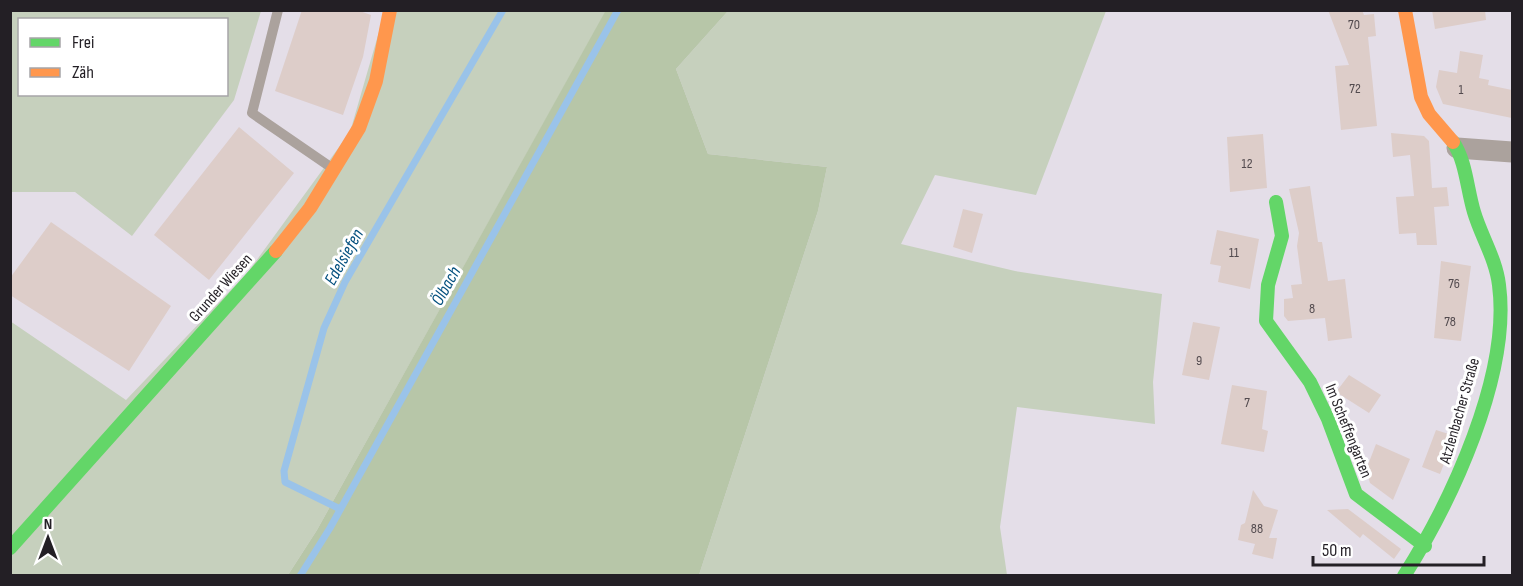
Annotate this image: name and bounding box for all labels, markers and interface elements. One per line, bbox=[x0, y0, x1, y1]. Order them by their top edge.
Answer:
house number: 70 bbox=[1348, 16, 1360, 33]
legend bbox=[18, 18, 228, 96]
text: Frei bbox=[72, 32, 94, 53]
text: Zäh bbox=[72, 62, 94, 83]
house number: 72 bbox=[1349, 80, 1361, 97]
house number: 1 bbox=[1459, 81, 1464, 98]
house number: 12 bbox=[1242, 155, 1253, 172]
water label: Edelsiefen bbox=[320, 225, 368, 289]
house number: 11 bbox=[1229, 244, 1239, 261]
street label: Grunder Wiesen bbox=[185, 250, 257, 326]
water label: Ölbach bbox=[427, 263, 465, 309]
house number: 76 bbox=[1448, 275, 1460, 292]
house number: 8 bbox=[1309, 300, 1315, 317]
house number: 78 bbox=[1444, 313, 1456, 330]
house number: 9 bbox=[1196, 352, 1202, 369]
street label: Atzlenbacher Straße bbox=[1436, 356, 1484, 467]
street label: Im Scheffengarten bbox=[1320, 381, 1376, 481]
house number: 7 bbox=[1244, 394, 1250, 411]
north arrow bbox=[18, 508, 78, 568]
text: N bbox=[44, 515, 52, 534]
house number: 88 bbox=[1251, 520, 1263, 537]
scale bar bbox=[1313, 529, 1484, 567]
text: 50 m bbox=[1322, 540, 1352, 561]

